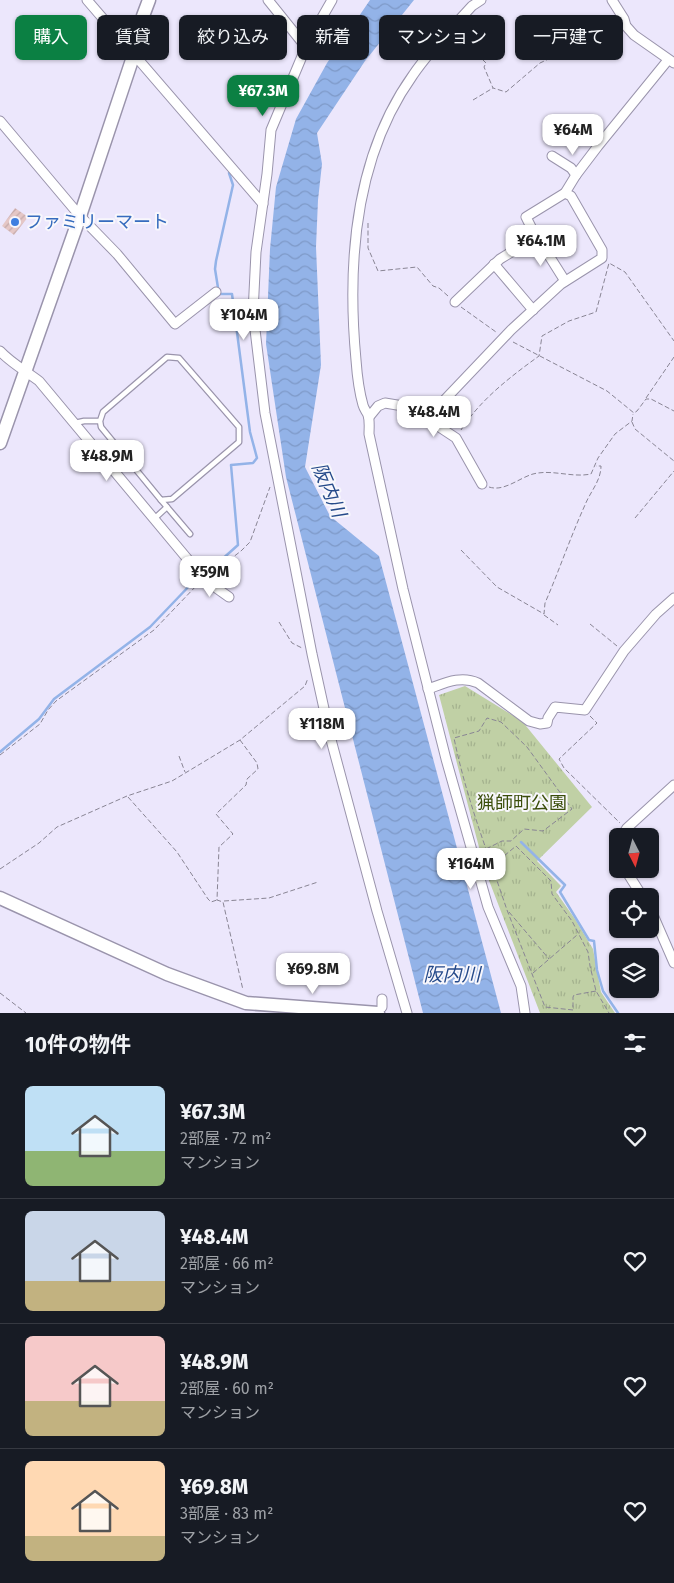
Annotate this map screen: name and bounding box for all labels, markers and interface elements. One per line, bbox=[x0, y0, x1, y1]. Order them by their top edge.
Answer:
chip: 購入 bbox=[15, 15, 87, 60]
chip: 賃貸 bbox=[97, 15, 169, 60]
chip: 絞り込み bbox=[179, 15, 287, 60]
chip: 新着 bbox=[297, 15, 369, 60]
chip: マンション bbox=[379, 15, 505, 60]
chip: 一戸建て bbox=[515, 15, 623, 60]
pin: ¥67.3M bbox=[222, 74, 304, 117]
text: ¥67.3M bbox=[238, 81, 288, 100]
pin: ¥64M bbox=[543, 114, 603, 156]
text: ¥64M bbox=[553, 120, 593, 139]
place label: ファミリーマート bbox=[25, 211, 169, 233]
marker: ファミリーマート bbox=[9, 216, 21, 228]
pin: ¥64.1M bbox=[500, 224, 582, 267]
text: ¥64.1M bbox=[517, 231, 565, 250]
pin: ¥104M bbox=[209, 298, 279, 341]
text: ¥104M bbox=[220, 305, 268, 324]
pin: ¥48.4M bbox=[393, 396, 475, 438]
text: ¥48.4M bbox=[408, 402, 460, 421]
pin: ¥48.9M bbox=[66, 440, 148, 482]
text: ¥48.9M bbox=[81, 446, 133, 465]
water label: 阪内川 bbox=[307, 459, 352, 523]
pin: ¥59M bbox=[180, 556, 240, 598]
text: ¥59M bbox=[191, 562, 229, 581]
pin: ¥118M bbox=[287, 708, 357, 750]
text: ¥118M bbox=[299, 714, 345, 733]
park label: 猟師町公園 bbox=[477, 792, 567, 814]
north arrow bbox=[609, 828, 659, 878]
map controls bbox=[609, 828, 659, 998]
pin: ¥164M bbox=[436, 848, 506, 890]
text: ¥164M bbox=[448, 854, 494, 873]
button: locate bbox=[609, 888, 659, 938]
button: layers bbox=[609, 948, 659, 998]
pin: ¥69.8M bbox=[272, 952, 354, 995]
text: ¥69.8M bbox=[287, 959, 339, 978]
water label: 阪内川 bbox=[423, 963, 482, 986]
icon: filters bbox=[621, 1029, 649, 1057]
text: 10件の物件 bbox=[25, 1032, 131, 1058]
text: ¥67.3M bbox=[180, 1099, 245, 1125]
icon: home bbox=[65, 1106, 125, 1166]
icon: heart bbox=[621, 1122, 649, 1150]
text: 2部屋 · 72 m² bbox=[180, 1129, 271, 1148]
text: マンション bbox=[180, 1153, 260, 1172]
text: ¥48.4M bbox=[180, 1224, 249, 1250]
icon: home bbox=[65, 1231, 125, 1291]
icon: heart bbox=[621, 1247, 649, 1275]
text: 2部屋 · 66 m² bbox=[180, 1254, 274, 1273]
text: マンション bbox=[180, 1278, 260, 1297]
text: ¥48.9M bbox=[180, 1349, 248, 1375]
icon: home bbox=[65, 1356, 125, 1416]
icon: heart bbox=[621, 1372, 649, 1400]
text: 2部屋 · 60 m² bbox=[180, 1379, 274, 1398]
text: マンション bbox=[180, 1403, 260, 1422]
text: ¥69.8M bbox=[180, 1474, 248, 1500]
icon: home bbox=[65, 1481, 125, 1541]
icon: heart bbox=[621, 1497, 649, 1525]
text: 3部屋 · 83 m² bbox=[180, 1504, 273, 1523]
text: マンション bbox=[180, 1528, 260, 1547]

